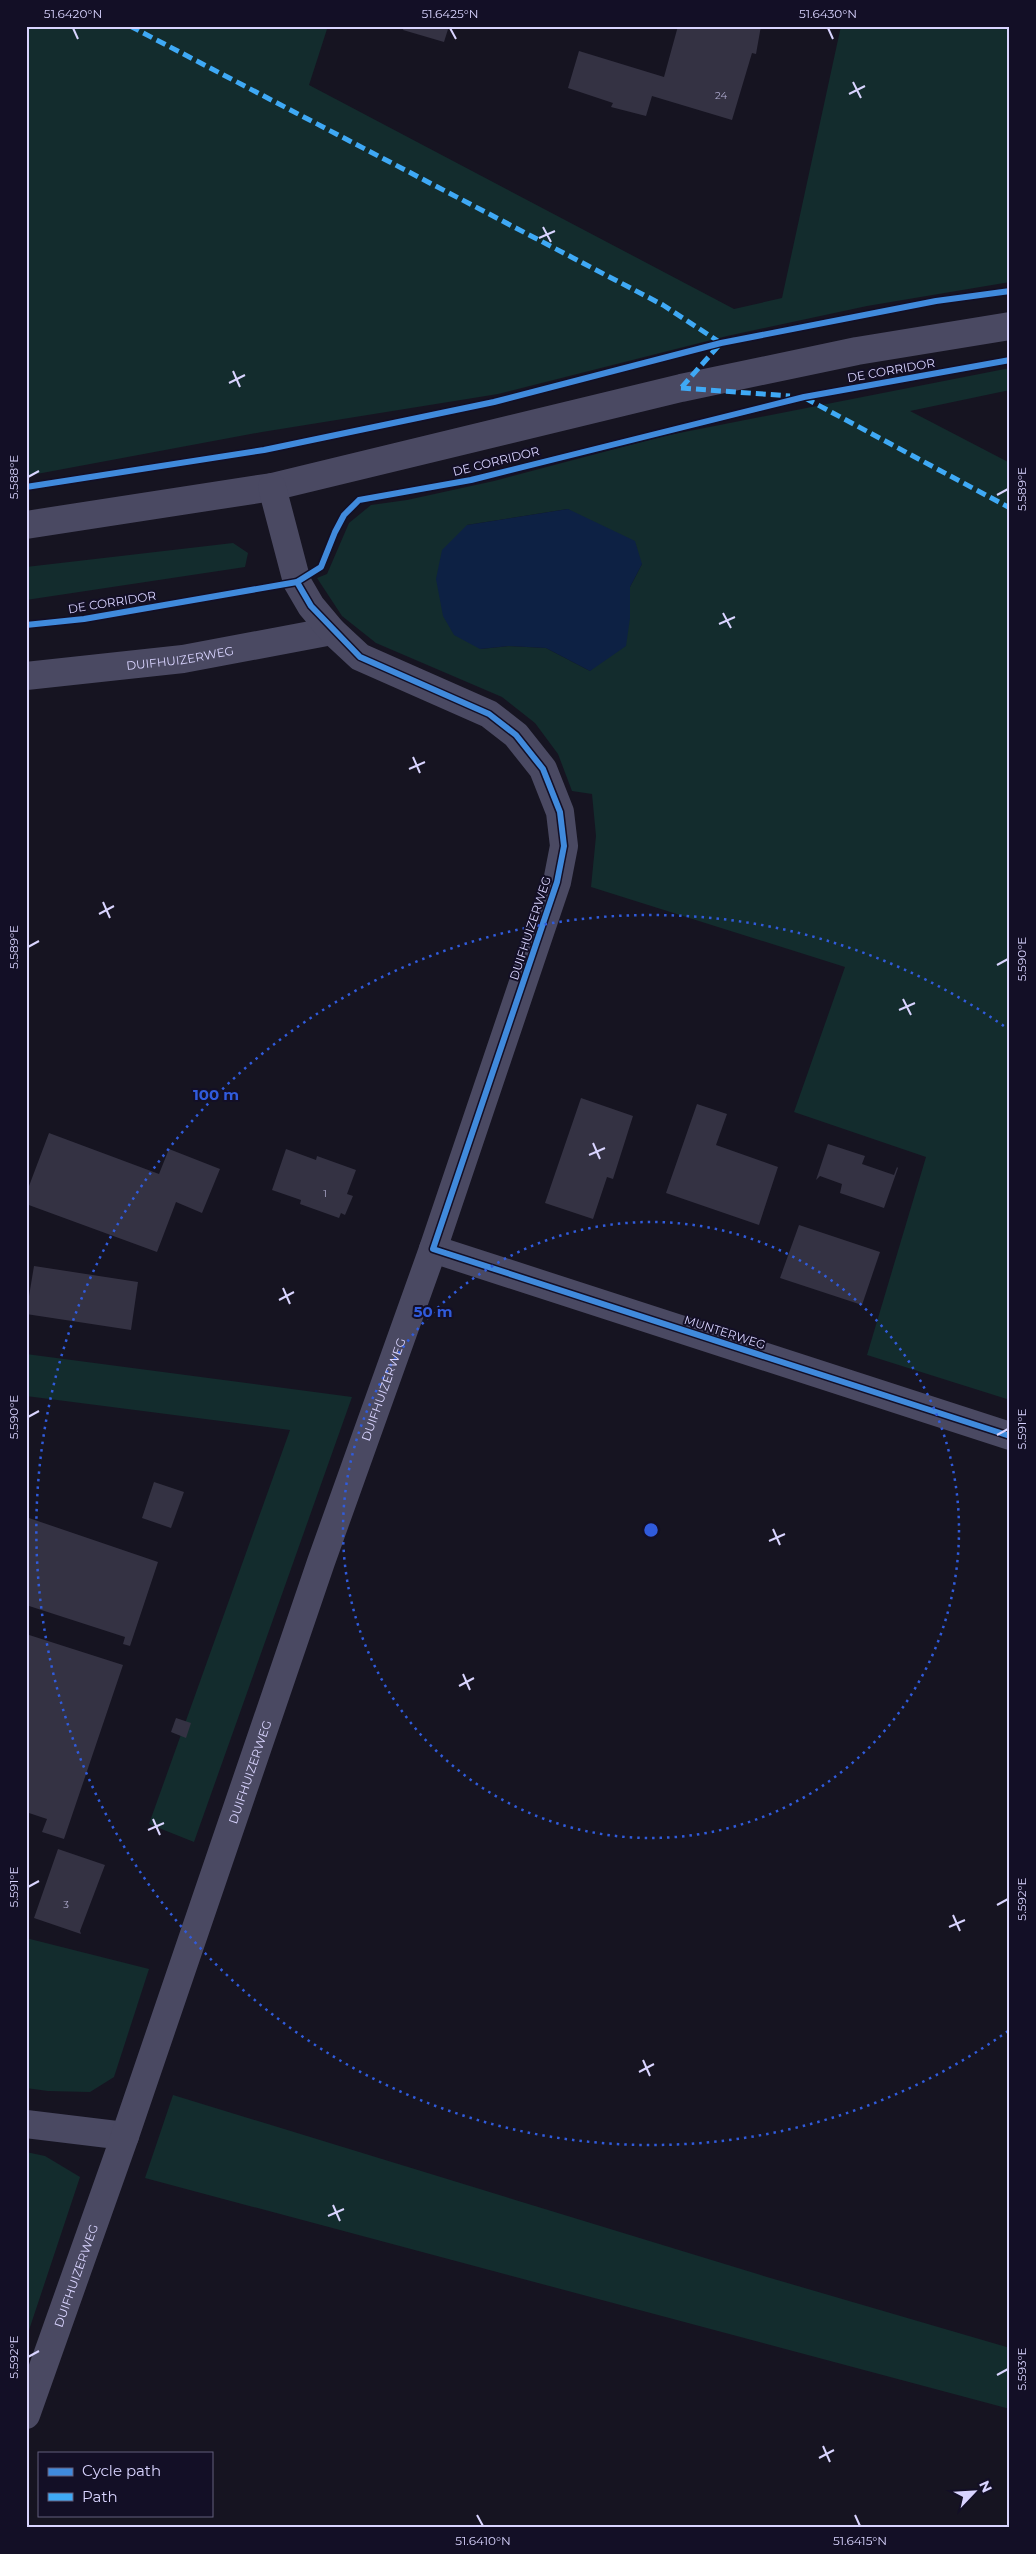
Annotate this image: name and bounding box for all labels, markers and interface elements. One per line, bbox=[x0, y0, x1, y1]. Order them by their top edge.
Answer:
text: 51.6420°N bbox=[44, 6, 102, 21]
text: 51.6425°N bbox=[422, 6, 478, 21]
text: 51.6430°N bbox=[799, 6, 857, 21]
house number: 24 bbox=[715, 89, 727, 102]
street label: DE CORRIDOR bbox=[846, 355, 936, 385]
street label: DE CORRIDOR bbox=[451, 443, 541, 479]
text: 5.588°E bbox=[6, 455, 21, 499]
text: 5.589°E bbox=[1014, 467, 1029, 511]
street label: DE CORRIDOR bbox=[67, 588, 157, 616]
street label: DUIFHUIZERWEG bbox=[125, 642, 235, 673]
street label: DUIFHUIZERWEG bbox=[506, 874, 554, 982]
text: 5.589°E bbox=[6, 925, 21, 969]
text: 5.590°E bbox=[1014, 937, 1029, 981]
text: 100 m bbox=[193, 1085, 239, 1104]
house number: 1 bbox=[323, 1187, 327, 1200]
text: 50 m bbox=[413, 1302, 453, 1321]
street label: MUNTERWEG bbox=[682, 1312, 768, 1352]
street label: DUIFHUIZERWEG bbox=[357, 1336, 408, 1443]
text: 5.590°E bbox=[6, 1395, 21, 1439]
text: 5.591°E bbox=[1014, 1409, 1029, 1449]
centre of rings bbox=[642, 1521, 660, 1539]
street label: DUIFHUIZERWEG bbox=[225, 1718, 274, 1825]
text: 5.591°E bbox=[6, 1867, 21, 1907]
text: 5.592°E bbox=[1014, 1877, 1029, 1921]
house number: 3 bbox=[63, 1898, 69, 1911]
street label: DUIFHUIZERWEG bbox=[50, 2222, 101, 2329]
text: 5.592°E bbox=[6, 2335, 21, 2379]
text: 5.593°E bbox=[1014, 2348, 1029, 2390]
legend bbox=[38, 2452, 212, 2516]
text: Cycle path bbox=[82, 2461, 161, 2480]
north arrow bbox=[948, 2466, 998, 2516]
text: N bbox=[975, 2478, 996, 2495]
text: Path bbox=[82, 2487, 118, 2506]
text: 51.6410°N bbox=[455, 2533, 511, 2548]
text: 51.6415°N bbox=[833, 2533, 887, 2548]

